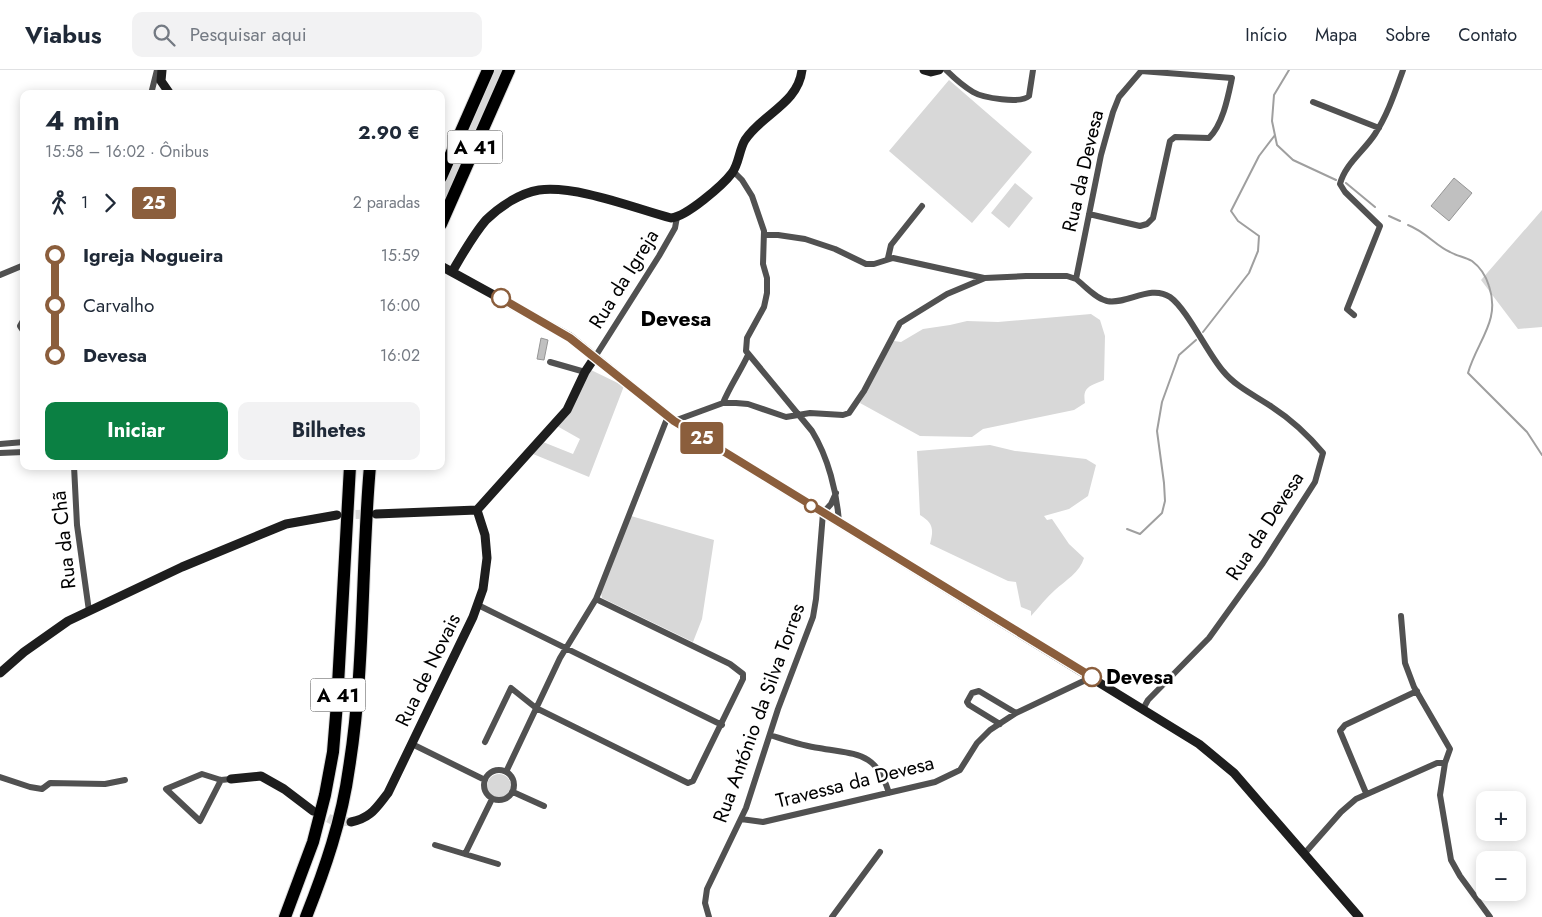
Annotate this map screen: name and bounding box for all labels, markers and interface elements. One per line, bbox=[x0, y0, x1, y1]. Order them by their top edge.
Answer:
search box bbox=[132, 12, 482, 57]
text: Viabus bbox=[25, 17, 102, 52]
icon: search bbox=[150, 21, 178, 49]
text: Pesquisar aqui bbox=[190, 21, 307, 48]
text: Início bbox=[1245, 22, 1287, 48]
text: Mapa bbox=[1315, 22, 1357, 48]
text: Sobre bbox=[1385, 22, 1430, 48]
text: Contato bbox=[1458, 22, 1517, 48]
text: 4 min bbox=[45, 100, 120, 141]
street label: Rua da Devesa bbox=[1055, 107, 1111, 235]
text: 2.90 € bbox=[358, 119, 420, 146]
road number: A 41 bbox=[448, 131, 502, 164]
text: 15:58 – 16:02 · Ônibus bbox=[45, 140, 209, 163]
icon: walk bbox=[45, 189, 73, 217]
icon: forward bbox=[96, 189, 124, 217]
text: 25 bbox=[142, 190, 166, 216]
text: 1 bbox=[81, 191, 88, 214]
text: 2 paradas bbox=[353, 191, 420, 214]
street label: Rua da Igreja bbox=[582, 224, 666, 334]
text: Igreja Nogueira bbox=[83, 242, 223, 269]
text: 15:59 bbox=[381, 244, 420, 267]
unlabelled marker bbox=[491, 288, 511, 308]
text: Carvalho bbox=[83, 292, 154, 319]
text: 16:00 bbox=[380, 294, 420, 317]
district label: Devesa bbox=[641, 304, 711, 334]
text: Devesa bbox=[83, 342, 147, 369]
text: 16:02 bbox=[380, 344, 420, 367]
button: Iniciar bbox=[45, 402, 228, 460]
button: Bilhetes bbox=[238, 402, 420, 460]
line badge: 25 bbox=[680, 422, 724, 454]
text: 25 bbox=[690, 425, 714, 451]
street label: Rua da Devesa bbox=[1219, 466, 1311, 586]
street label: Rua da Chã bbox=[44, 490, 84, 590]
unlabelled marker bbox=[804, 499, 818, 513]
street label: Rua António da Silva Torres bbox=[706, 599, 812, 827]
street label: Rua de Novais bbox=[388, 608, 468, 732]
place label: Devesa bbox=[1106, 663, 1173, 692]
marker: Devesa bbox=[1082, 667, 1102, 687]
road number: A 41 bbox=[310, 678, 366, 712]
street label: Travessa da Devesa bbox=[773, 748, 937, 816]
map controls bbox=[1476, 791, 1526, 901]
button: + bbox=[1476, 791, 1526, 841]
button: − bbox=[1476, 851, 1526, 901]

